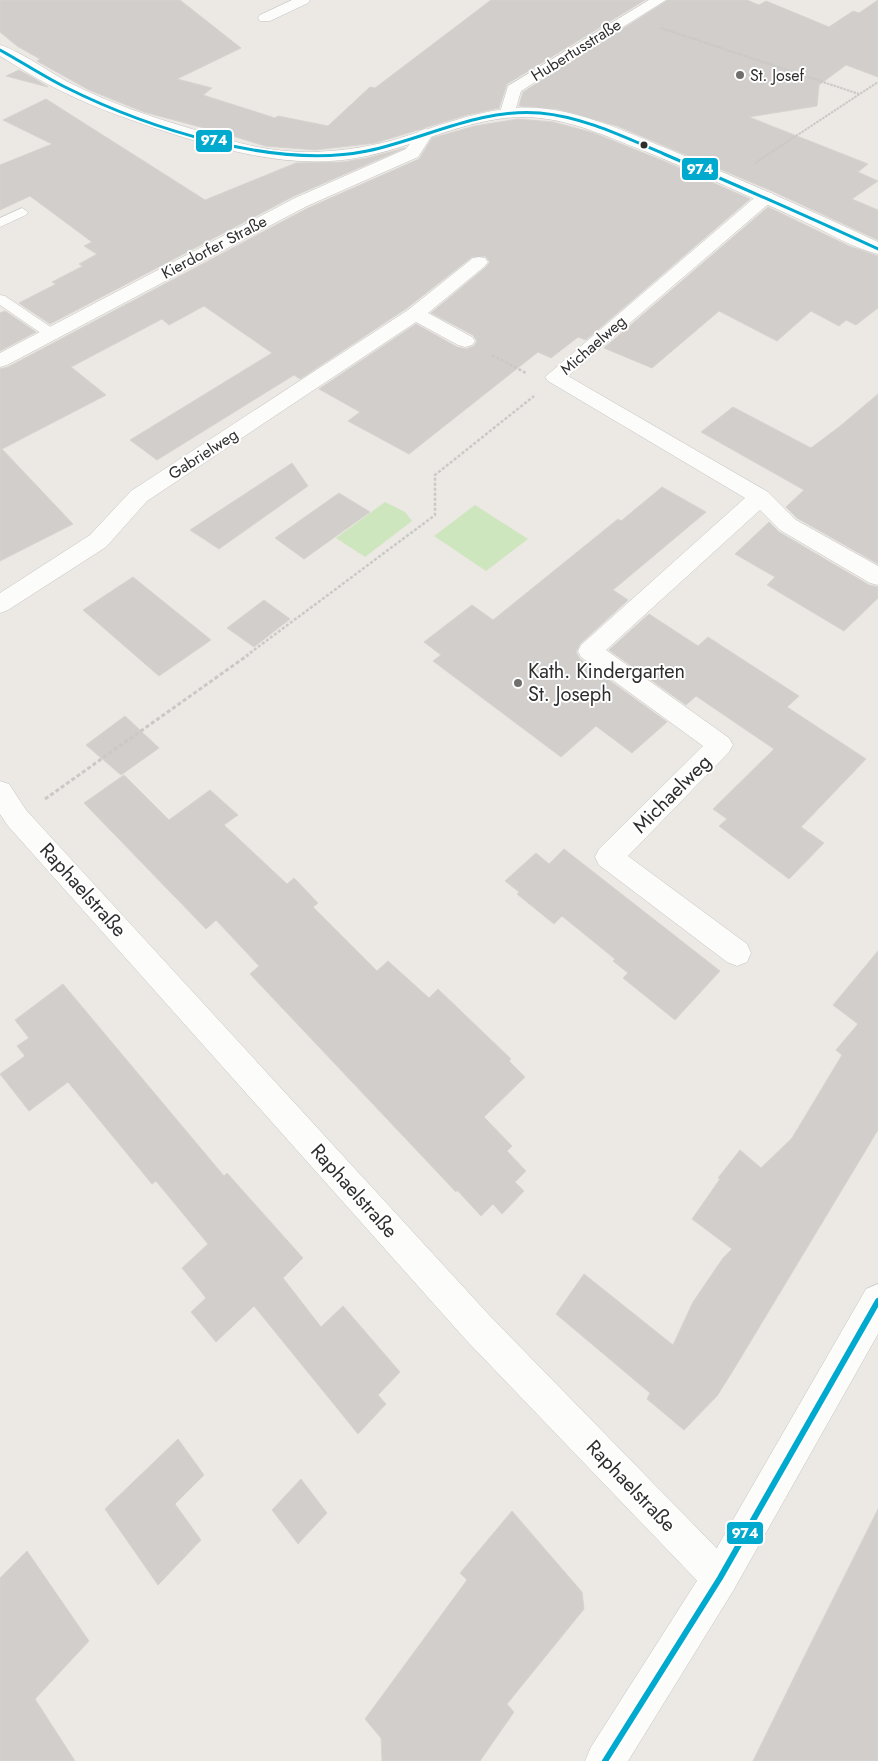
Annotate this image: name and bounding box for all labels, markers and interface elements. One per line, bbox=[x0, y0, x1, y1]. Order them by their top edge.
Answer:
street label: Hubertusstraße bbox=[527, 13, 625, 87]
place label: St. Josef bbox=[750, 64, 804, 87]
marker: St. Josef bbox=[734, 69, 746, 81]
line badge: 974 bbox=[195, 129, 233, 153]
text: 974 bbox=[200, 130, 228, 150]
unlabelled marker bbox=[639, 140, 649, 150]
line badge: 974 bbox=[681, 157, 719, 181]
text: 974 bbox=[686, 159, 714, 179]
street label: Kierdorfer Straße bbox=[157, 210, 271, 284]
street label: Michaelweg bbox=[555, 310, 631, 380]
street label: Gabrielweg bbox=[164, 423, 242, 485]
place label: Kath. Kindergarten St. Joseph bbox=[528, 657, 685, 709]
marker: Kath. Kindergarten St. Joseph bbox=[512, 677, 524, 689]
street label: Michaelweg bbox=[626, 748, 718, 840]
street label: Raphaelstraße bbox=[33, 836, 133, 944]
street label: Raphaelstraße bbox=[304, 1137, 404, 1245]
street label: Raphaelstraße bbox=[580, 1433, 682, 1539]
line badge: 974 bbox=[726, 1521, 764, 1545]
text: 974 bbox=[731, 1523, 759, 1543]

